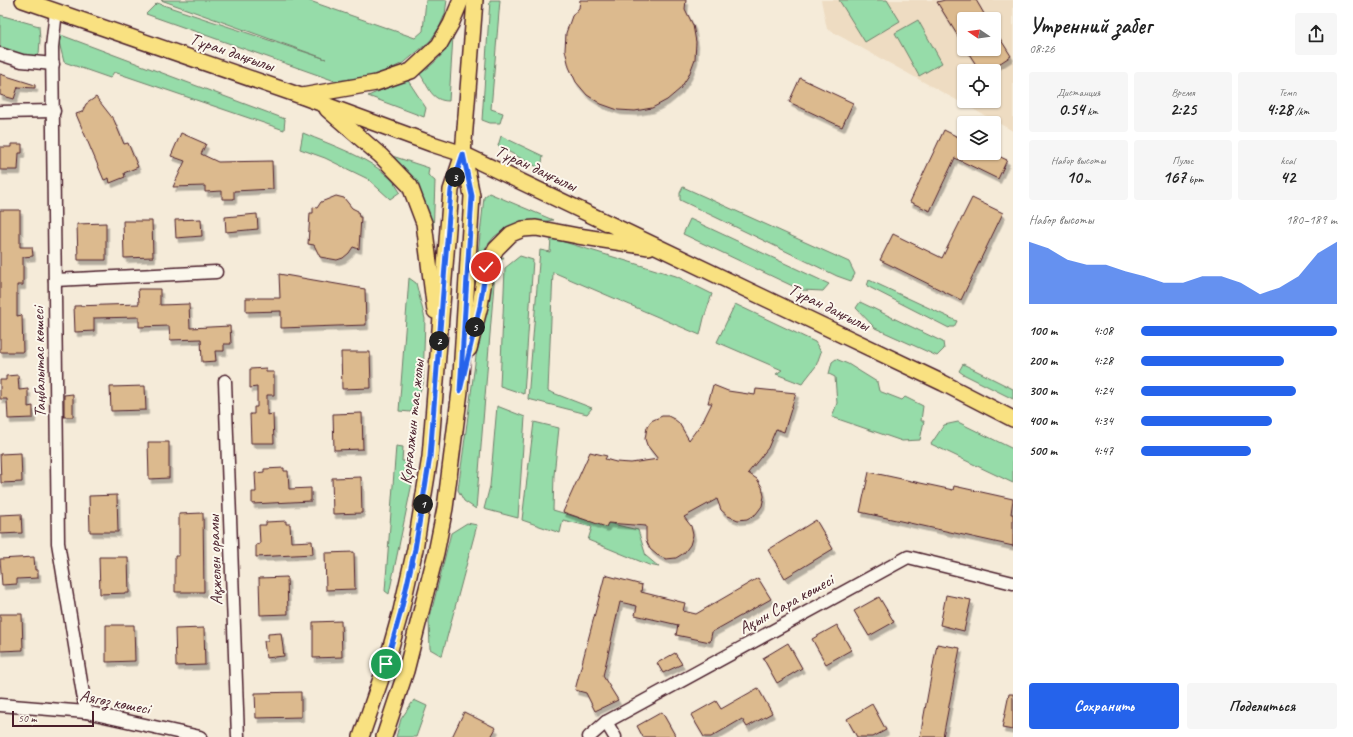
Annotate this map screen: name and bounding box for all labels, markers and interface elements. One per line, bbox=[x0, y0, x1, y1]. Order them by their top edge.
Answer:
north arrow bbox=[957, 12, 1001, 56]
map controls bbox=[957, 12, 1001, 160]
text: Утренний забег bbox=[1029, 12, 1152, 40]
button: share bbox=[1295, 13, 1337, 55]
street label: Тұран даңғылы bbox=[187, 28, 279, 77]
text: 08:26 bbox=[1029, 41, 1055, 57]
button: locate bbox=[957, 64, 1001, 108]
text: Дистанция bbox=[1056, 85, 1100, 99]
text: Время bbox=[1171, 85, 1195, 99]
text: Темп bbox=[1279, 85, 1297, 99]
text: 0.54 bbox=[1059, 99, 1085, 120]
text: 2:25 bbox=[1170, 99, 1196, 120]
text: 4:28 bbox=[1266, 99, 1292, 120]
text: km bbox=[1085, 104, 1098, 118]
text: /km bbox=[1292, 104, 1309, 118]
button: layers bbox=[957, 116, 1001, 160]
street label: Тұран даңғылы bbox=[492, 140, 582, 197]
text: Набор высоты bbox=[1051, 153, 1106, 167]
text: Пульс bbox=[1172, 153, 1194, 167]
text: kcal bbox=[1280, 153, 1295, 167]
pin: 3 bbox=[445, 167, 465, 187]
text: 10 bbox=[1066, 167, 1082, 188]
text: 167 bbox=[1162, 167, 1186, 188]
text: 42 bbox=[1280, 167, 1295, 188]
text: 3 bbox=[453, 170, 457, 184]
text: m bbox=[1082, 172, 1090, 186]
text: bpm bbox=[1186, 172, 1204, 186]
text: Набор высоты bbox=[1029, 212, 1094, 228]
text: 180–189 m bbox=[1286, 212, 1337, 228]
pin bbox=[469, 250, 503, 284]
icon: check bbox=[475, 256, 497, 278]
street label: Тұран даңғылы bbox=[785, 278, 875, 337]
street label: Таңбалытас көшесі bbox=[27, 304, 50, 418]
pin: 5 bbox=[465, 317, 485, 337]
text: 5 bbox=[473, 320, 477, 334]
text: 100 m bbox=[1029, 323, 1057, 339]
text: 4:08 bbox=[1093, 323, 1113, 339]
pin: 2 bbox=[429, 331, 449, 351]
text: 2 bbox=[437, 334, 441, 348]
text: 200 m bbox=[1029, 353, 1057, 369]
text: 4:28 bbox=[1093, 353, 1113, 369]
street label: Қорғалжын тас жолы bbox=[395, 357, 429, 485]
text: 300 m bbox=[1029, 383, 1057, 399]
text: 4:24 bbox=[1093, 383, 1113, 399]
text: 400 m bbox=[1029, 413, 1057, 429]
text: 4:34 bbox=[1093, 413, 1113, 429]
text: 500 m bbox=[1029, 443, 1057, 459]
text: 4:47 bbox=[1093, 443, 1113, 459]
pin: 1 bbox=[413, 494, 433, 514]
text: 1 bbox=[421, 497, 425, 511]
street label: Ақжелен орамы bbox=[203, 513, 227, 605]
street label: Ақын Сара көшесі bbox=[735, 568, 839, 639]
pin bbox=[369, 647, 403, 681]
icon: arrive bbox=[375, 653, 397, 675]
button: Сохранить bbox=[1029, 683, 1179, 729]
button: Поделиться bbox=[1187, 683, 1337, 729]
street label: Аягөз көшесі bbox=[78, 685, 154, 720]
scale bar bbox=[12, 709, 94, 728]
text: 50 m bbox=[18, 711, 37, 725]

